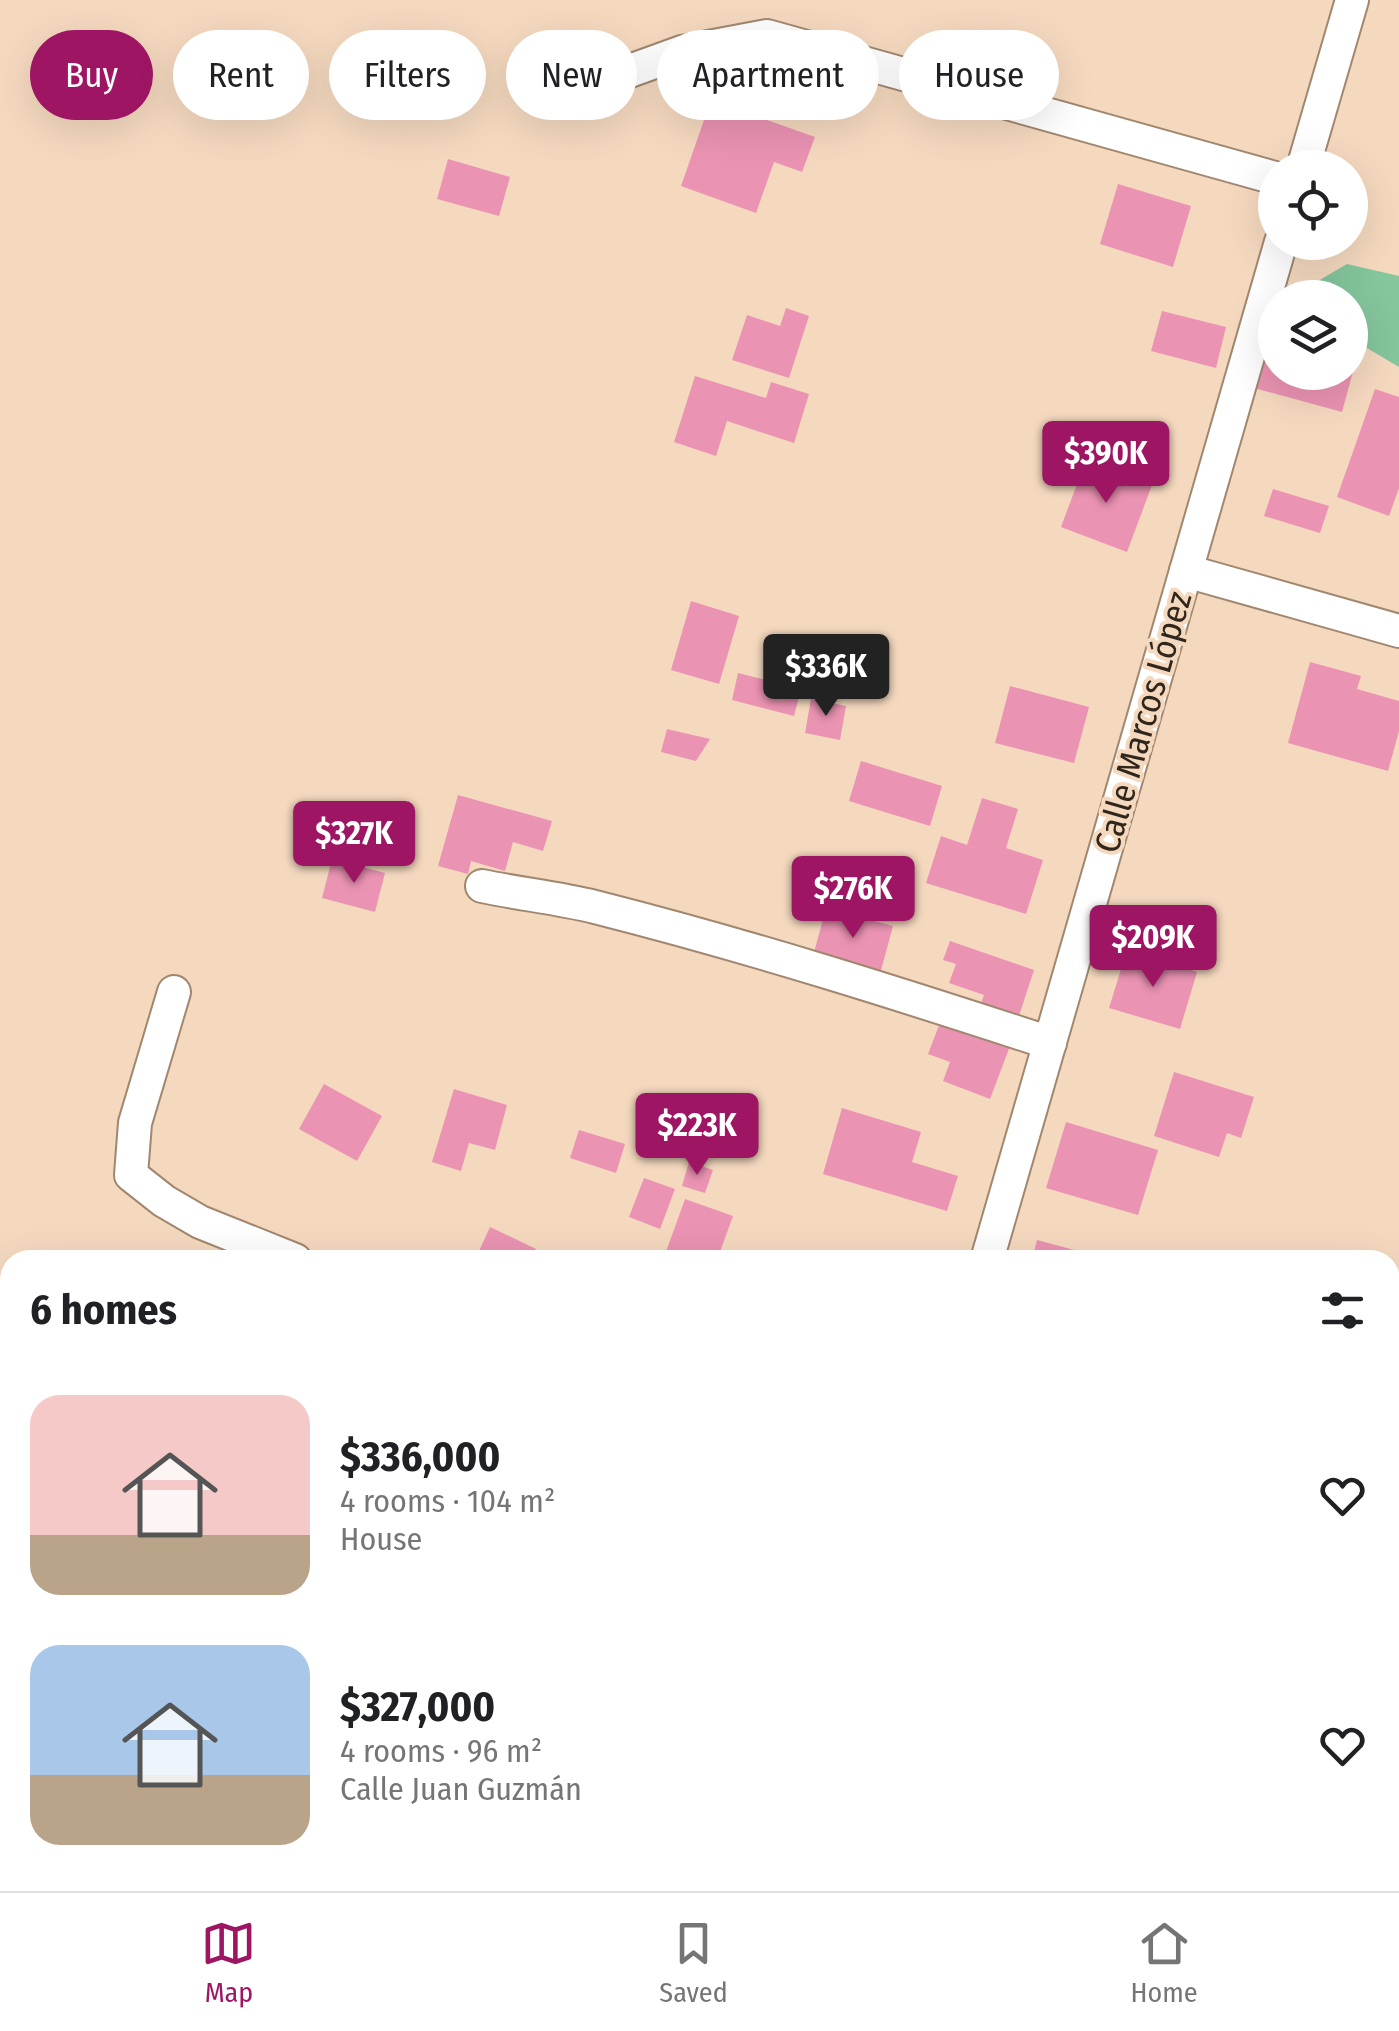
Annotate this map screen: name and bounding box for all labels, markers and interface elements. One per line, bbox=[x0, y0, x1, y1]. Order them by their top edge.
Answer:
chip: Buy bbox=[30, 30, 153, 120]
chip: Rent bbox=[173, 30, 309, 120]
chip: Filters bbox=[329, 30, 486, 120]
chip: New bbox=[506, 30, 637, 120]
chip: Apartment bbox=[657, 30, 879, 120]
chip: House bbox=[899, 30, 1059, 120]
map controls bbox=[1258, 150, 1368, 390]
button: locate bbox=[1258, 150, 1368, 260]
button: layers bbox=[1258, 280, 1368, 390]
pin: $390K bbox=[1036, 421, 1176, 506]
text: $390K bbox=[1064, 434, 1148, 472]
street label: Calle Marcos López bbox=[1086, 587, 1200, 857]
pin: $336K bbox=[756, 634, 896, 719]
text: $336K bbox=[785, 647, 867, 685]
pin: $327K bbox=[284, 801, 424, 886]
text: $327K bbox=[315, 814, 393, 852]
pin: $276K bbox=[783, 856, 923, 941]
text: $276K bbox=[814, 869, 892, 907]
pin: $209K bbox=[1083, 905, 1223, 990]
text: $209K bbox=[1112, 918, 1194, 956]
pin: $223K bbox=[627, 1093, 767, 1178]
text: $223K bbox=[658, 1106, 736, 1144]
icon: filters bbox=[1315, 1283, 1370, 1338]
text: 6 homes bbox=[30, 1285, 177, 1335]
text: $336,000 bbox=[340, 1432, 500, 1482]
icon: home bbox=[110, 1435, 230, 1555]
icon: heart bbox=[1315, 1468, 1370, 1523]
text: 4 rooms · 104 m² bbox=[340, 1482, 555, 1520]
text: House bbox=[340, 1520, 422, 1558]
text: $327,000 bbox=[340, 1682, 495, 1732]
icon: home bbox=[110, 1685, 230, 1805]
icon: heart bbox=[1315, 1718, 1370, 1773]
text: 4 rooms · 96 m² bbox=[340, 1732, 542, 1770]
text: Calle Juan Guzmán bbox=[340, 1770, 582, 1808]
tab: Map bbox=[201, 1916, 256, 2009]
tab: Saved bbox=[659, 1916, 728, 2009]
tab: Home bbox=[1131, 1916, 1198, 2009]

